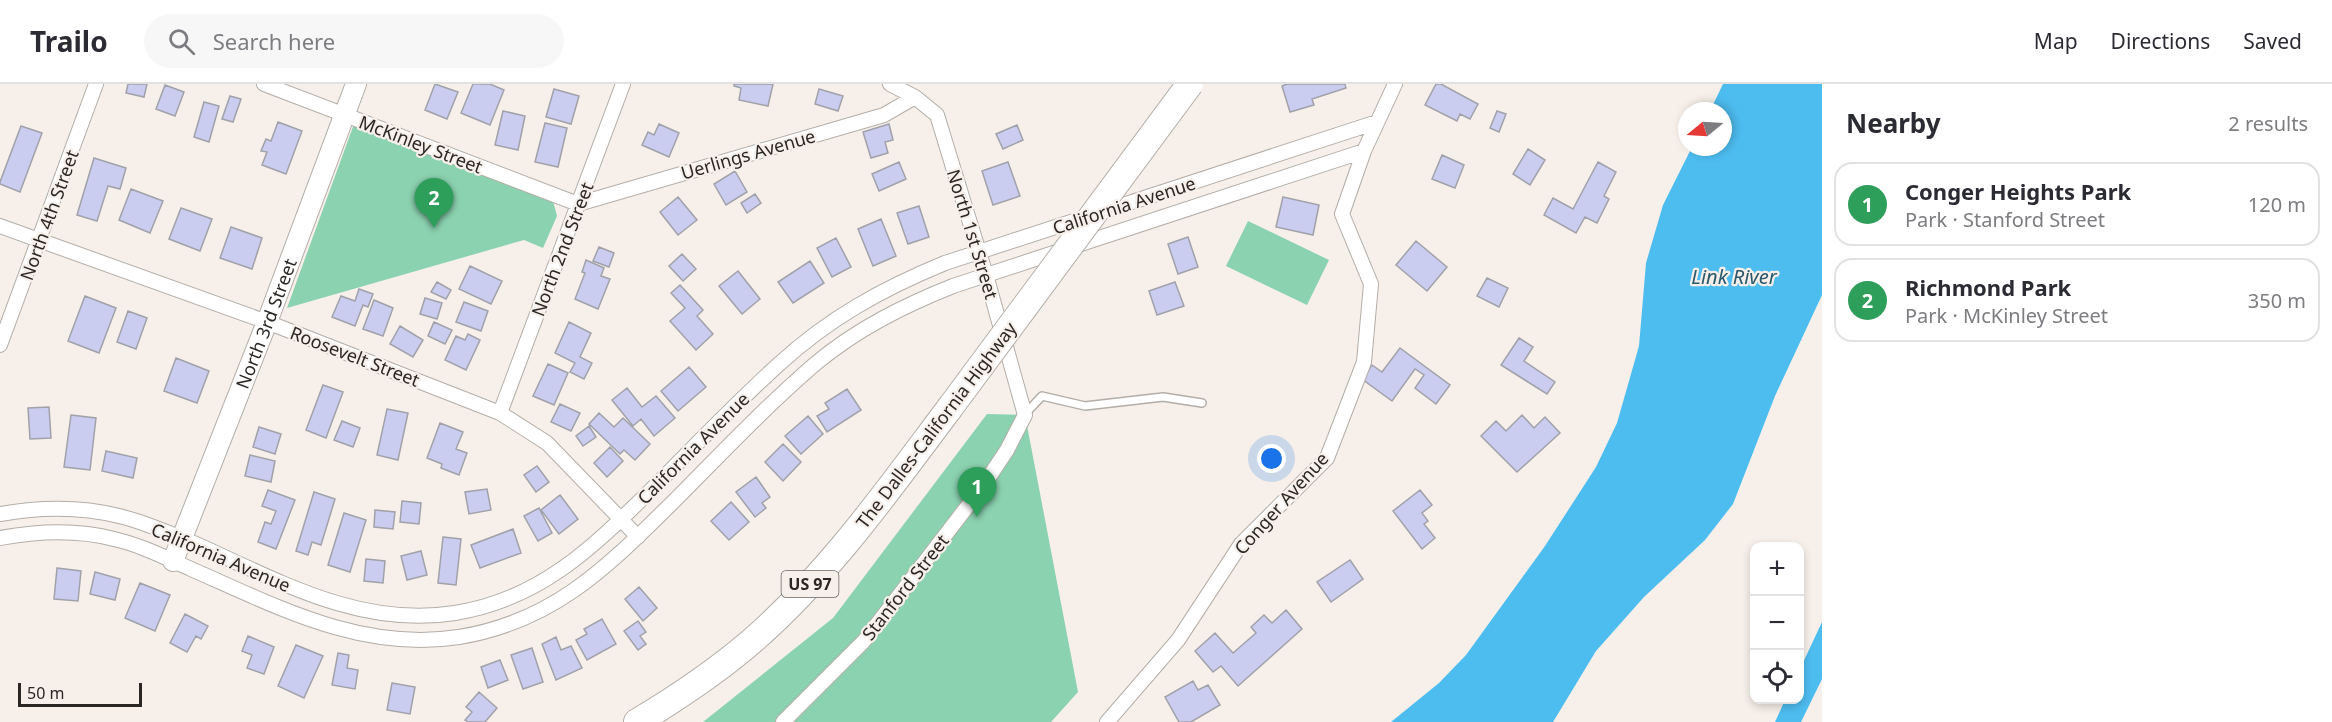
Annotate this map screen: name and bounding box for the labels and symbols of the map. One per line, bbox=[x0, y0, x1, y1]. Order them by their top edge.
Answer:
north arrow bbox=[1678, 102, 1732, 156]
street label: McKinley Street bbox=[356, 109, 487, 179]
street label: Uerlings Avenue bbox=[678, 123, 818, 185]
street label: North 4th Street bbox=[14, 146, 84, 284]
street label: North 1st Street bbox=[942, 166, 1004, 302]
street label: California Avenue bbox=[1049, 171, 1199, 239]
pin: 2 bbox=[414, 178, 454, 228]
street label: North 2nd Street bbox=[525, 178, 599, 319]
street label: North 3rd Street bbox=[230, 255, 302, 392]
water label: Link River bbox=[1691, 263, 1778, 290]
street label: The Dalles-California Highway bbox=[850, 316, 1022, 533]
street label: Roosevelt Street bbox=[287, 320, 424, 392]
street label: California Avenue bbox=[632, 387, 754, 509]
your location bbox=[1257, 444, 1286, 473]
street label: Conger Avenue bbox=[1229, 447, 1333, 559]
pin: 1 bbox=[958, 468, 996, 517]
street label: California Avenue bbox=[148, 517, 294, 597]
street label: Stanford Street bbox=[856, 529, 954, 645]
road number: US 97 bbox=[782, 571, 838, 597]
scale bar bbox=[18, 680, 142, 708]

